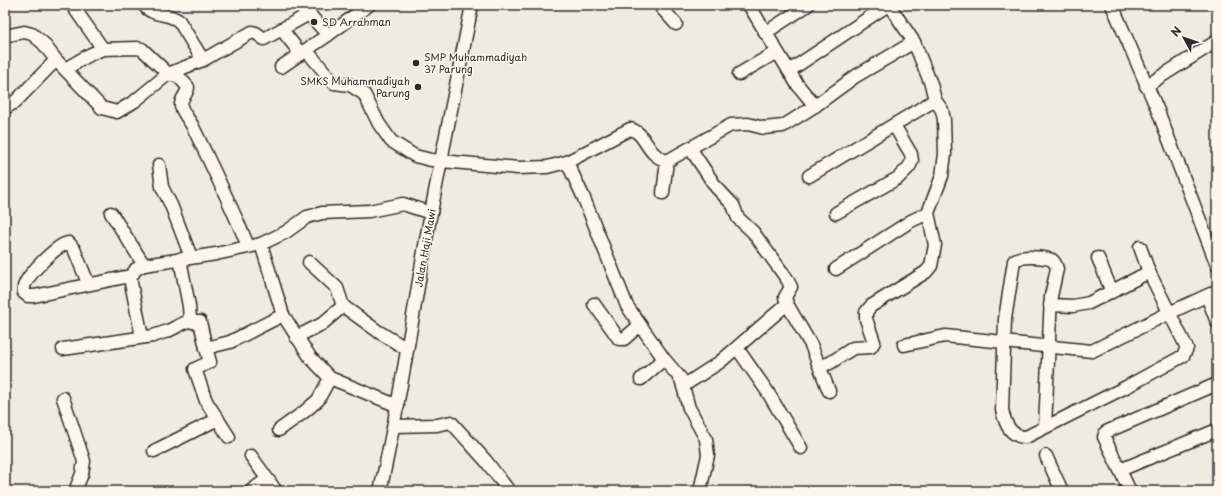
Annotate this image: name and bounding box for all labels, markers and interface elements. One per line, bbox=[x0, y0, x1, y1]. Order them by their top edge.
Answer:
place label: SD Arrahman bbox=[322, 14, 391, 29]
marker: SD Arrahman bbox=[309, 17, 319, 27]
north arrow bbox=[1164, 18, 1204, 58]
text: N bbox=[1167, 22, 1185, 40]
place label: SMP Muhammadiyah 37 Parung bbox=[424, 49, 527, 76]
marker: SMP Muhammadiyah 37 Parung bbox=[411, 58, 421, 68]
place label: SMKS Muhammadiyah Parung bbox=[300, 73, 410, 100]
marker: SMKS Muhammadiyah Parung bbox=[413, 82, 423, 92]
street label: Jalan Haji Mawi bbox=[410, 208, 439, 288]

